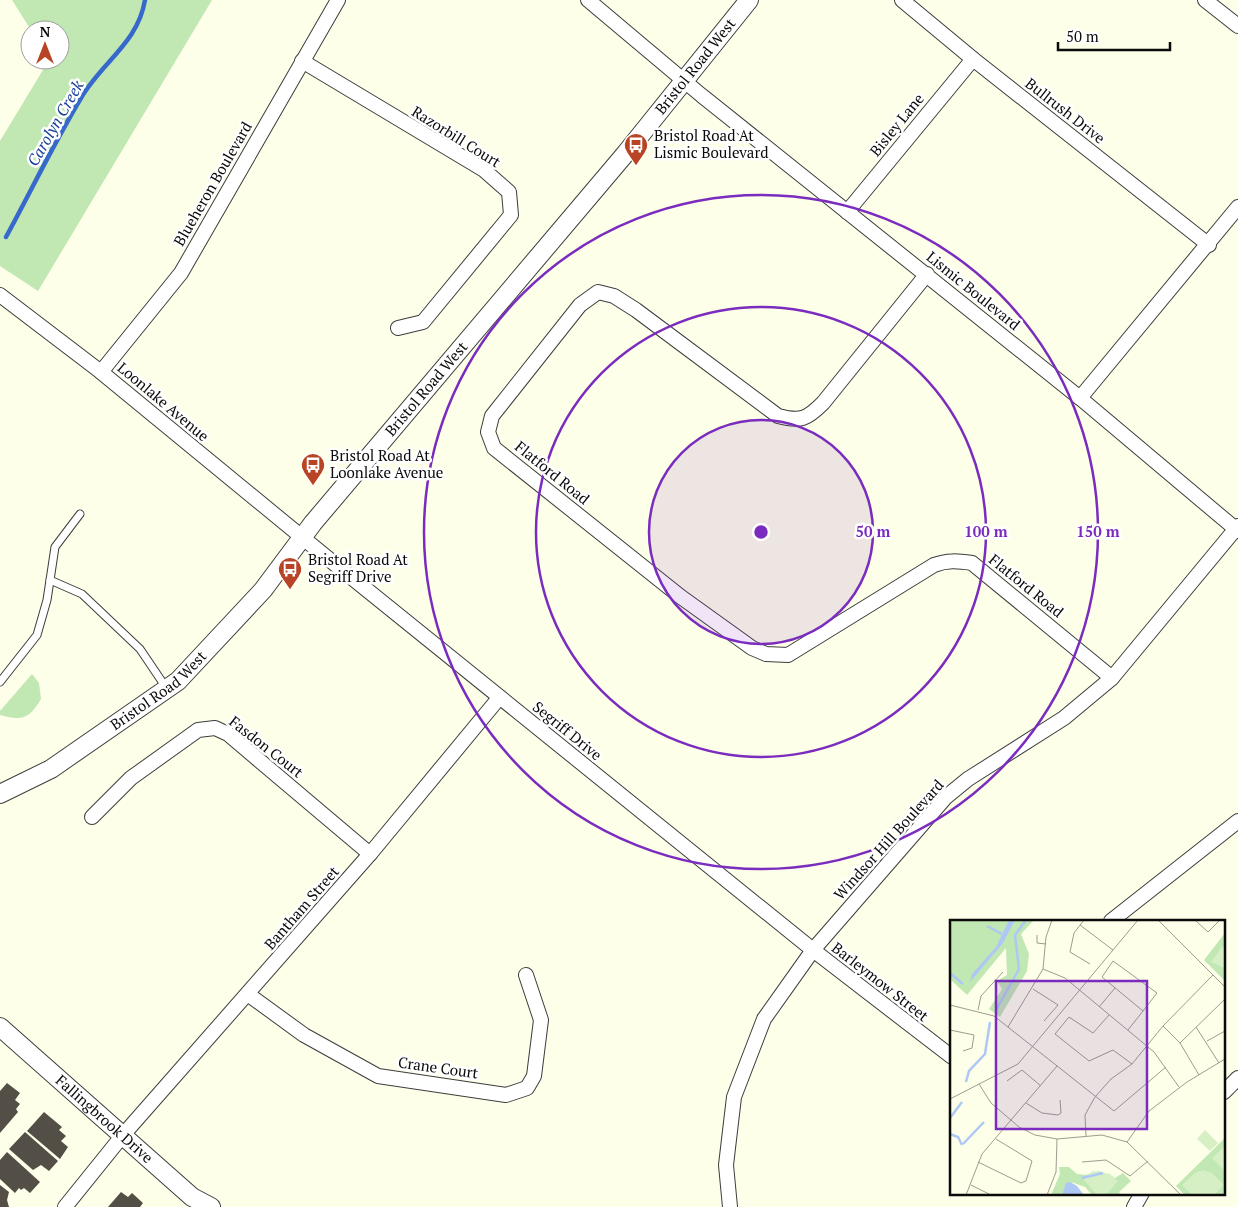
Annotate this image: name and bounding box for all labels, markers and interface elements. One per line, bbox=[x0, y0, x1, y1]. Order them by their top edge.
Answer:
street label: Bristol Road West bbox=[650, 13, 740, 118]
north arrow bbox=[20, 20, 70, 70]
scale bar bbox=[1058, 20, 1170, 52]
text: N bbox=[40, 22, 51, 41]
text: 50 m bbox=[1066, 26, 1099, 46]
street label: Bullrush Drive bbox=[1022, 73, 1110, 148]
water label: Carolyn Creek bbox=[22, 76, 89, 170]
street label: Bisley Lane bbox=[865, 89, 928, 160]
street label: Razorbill Court bbox=[408, 101, 505, 172]
street label: Blueheron Boulevard bbox=[168, 118, 256, 249]
place label: Bristol Road At Lismic Boulevard bbox=[654, 125, 769, 162]
bus stop icon: Bristol Road At Lismic Boulevard bbox=[623, 132, 649, 166]
street label: Lismic Boulevard bbox=[923, 246, 1024, 334]
street label: Bristol Road West bbox=[380, 337, 472, 440]
street label: Loonlake Avenue bbox=[114, 357, 214, 445]
street label: Flatford Road bbox=[511, 436, 594, 508]
place label: Bristol Road At Loonlake Avenue bbox=[330, 445, 443, 482]
bus stop icon: Bristol Road At Loonlake Avenue bbox=[300, 452, 326, 486]
text: 50 m bbox=[856, 521, 891, 541]
text: 100 m bbox=[964, 521, 1008, 541]
text: 150 m bbox=[1076, 521, 1120, 541]
centre of rings bbox=[752, 523, 770, 541]
place label: Bristol Road At Segriff Drive bbox=[308, 549, 408, 586]
street label: Flatford Road bbox=[985, 549, 1068, 621]
bus stop icon: Bristol Road At Segriff Drive bbox=[277, 556, 303, 590]
street label: Bristol Road West bbox=[106, 646, 211, 734]
street label: Segriff Drive bbox=[529, 696, 606, 764]
street label: Fasdon Court bbox=[225, 711, 308, 782]
street label: Windsor Hill Boulevard bbox=[829, 775, 948, 904]
street label: Bantham Street bbox=[259, 861, 343, 953]
inset map bbox=[950, 920, 1226, 1194]
street label: Barleymow Street bbox=[828, 937, 933, 1026]
street label: Crane Court bbox=[397, 1051, 480, 1083]
street label: Fallingbrook Drive bbox=[52, 1070, 158, 1167]

